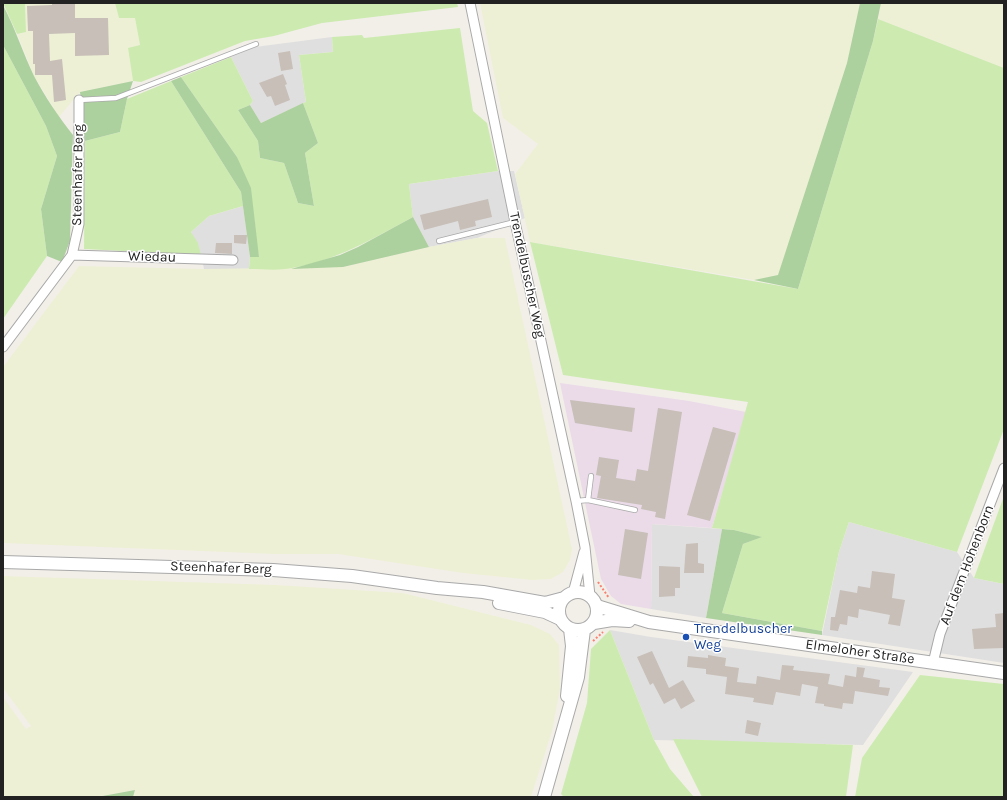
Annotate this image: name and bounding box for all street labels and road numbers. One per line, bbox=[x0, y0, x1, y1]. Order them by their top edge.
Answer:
street label: Steenhafer Berg bbox=[69, 124, 87, 226]
street label: Trendelbuscher Weg bbox=[505, 210, 549, 340]
street label: Wiedau bbox=[128, 248, 176, 266]
street label: Auf dem Hohenborn bbox=[936, 503, 998, 627]
street label: Steenhafer Berg bbox=[170, 558, 272, 578]
street label: Elmeloher Straße bbox=[804, 636, 916, 668]

